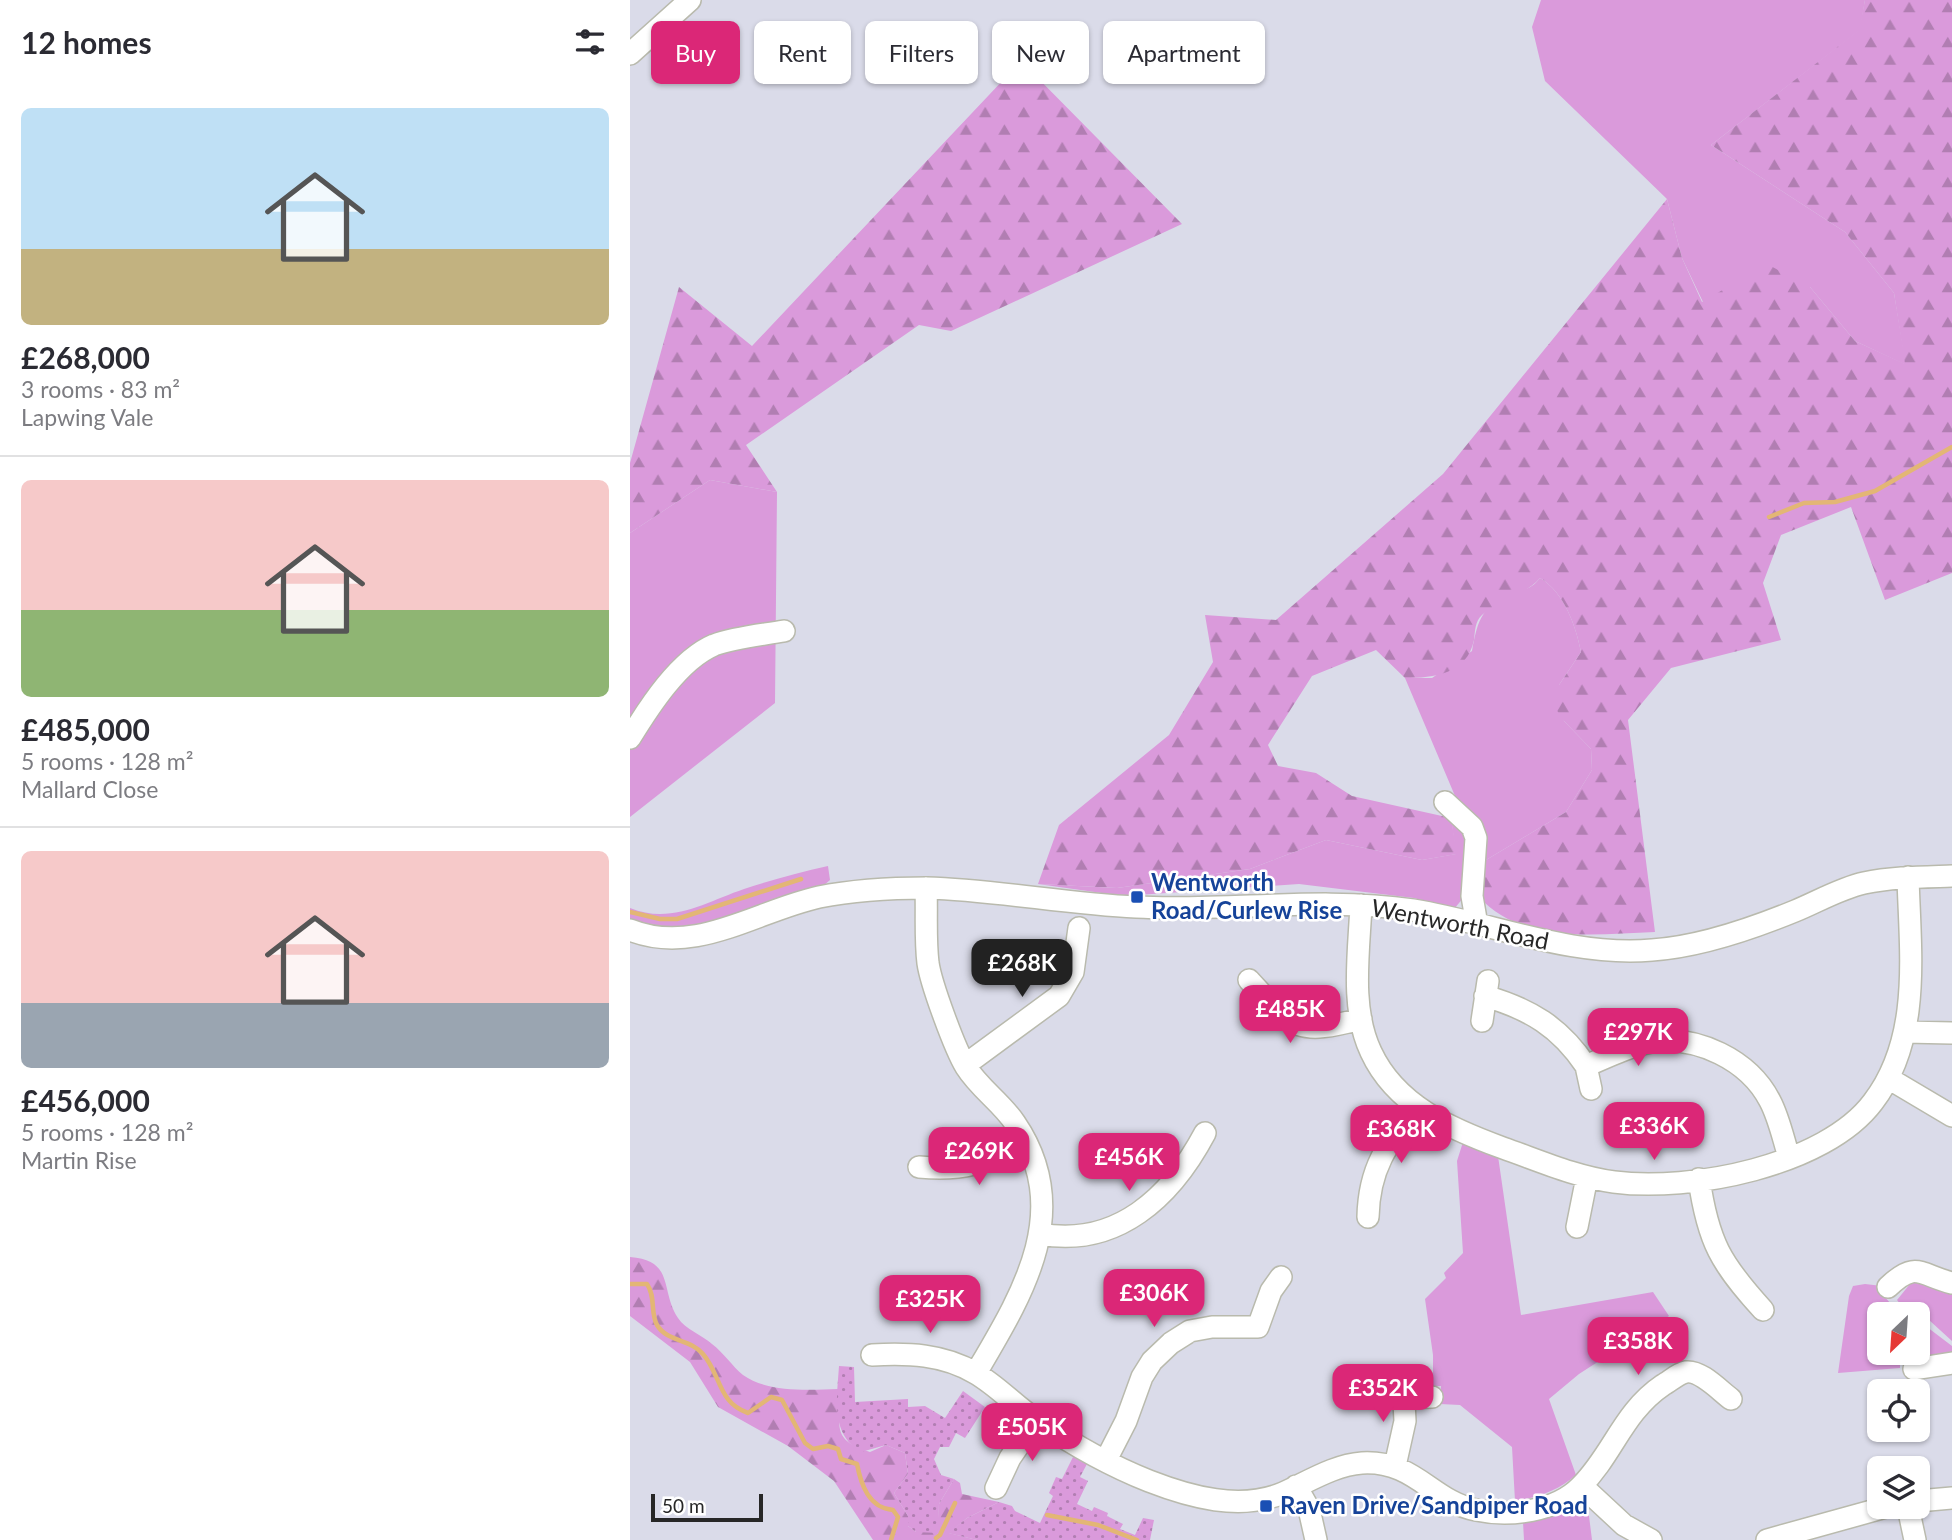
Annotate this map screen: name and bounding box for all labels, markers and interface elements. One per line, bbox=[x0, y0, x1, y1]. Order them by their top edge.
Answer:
chip: Buy bbox=[651, 21, 740, 84]
chip: Rent bbox=[754, 21, 851, 84]
chip: Filters bbox=[865, 21, 978, 84]
chip: New bbox=[992, 21, 1089, 84]
chip: Apartment bbox=[1103, 21, 1265, 84]
icon: filters bbox=[571, 23, 609, 61]
text: 12 homes bbox=[21, 24, 152, 60]
icon: home bbox=[252, 154, 378, 280]
text: £268,000 bbox=[21, 339, 150, 375]
text: 3 rooms · 83 m² bbox=[21, 375, 180, 403]
text: Lapwing Vale bbox=[21, 403, 153, 431]
icon: home bbox=[252, 526, 378, 652]
text: £485,000 bbox=[21, 711, 150, 747]
text: 5 rooms · 128 m² bbox=[21, 747, 193, 775]
text: Mallard Close bbox=[21, 775, 158, 803]
place label: Wentworth Road/Curlew Rise bbox=[1151, 867, 1342, 924]
marker: Wentworth Road/Curlew Rise bbox=[1129, 889, 1145, 905]
street label: Wentworth Road bbox=[1369, 892, 1552, 955]
icon: home bbox=[252, 897, 378, 1023]
pin: £268K bbox=[973, 940, 1071, 999]
text: £268K bbox=[987, 948, 1057, 976]
pin: £485K bbox=[1241, 986, 1339, 1045]
text: £485K bbox=[1255, 994, 1325, 1022]
pin: £297K bbox=[1589, 1009, 1687, 1068]
text: £297K bbox=[1603, 1017, 1673, 1045]
text: £456,000 bbox=[21, 1082, 150, 1118]
pin: £336K bbox=[1605, 1102, 1703, 1162]
pin: £368K bbox=[1352, 1106, 1450, 1165]
text: £336K bbox=[1619, 1111, 1689, 1139]
text: £368K bbox=[1366, 1114, 1436, 1142]
text: 5 rooms · 128 m² bbox=[21, 1118, 193, 1146]
pin: £269K bbox=[930, 1128, 1028, 1187]
pin: £456K bbox=[1080, 1134, 1178, 1193]
text: £269K bbox=[944, 1136, 1014, 1164]
text: £456K bbox=[1094, 1142, 1164, 1170]
text: Martin Rise bbox=[21, 1146, 137, 1174]
pin: £306K bbox=[1105, 1270, 1203, 1329]
pin: £325K bbox=[881, 1276, 979, 1335]
text: £306K bbox=[1119, 1278, 1189, 1306]
text: £325K bbox=[895, 1284, 965, 1312]
north arrow bbox=[1867, 1302, 1930, 1365]
map controls bbox=[1867, 1302, 1930, 1519]
pin: £358K bbox=[1589, 1318, 1687, 1377]
text: £358K bbox=[1603, 1326, 1673, 1354]
pin: £352K bbox=[1334, 1364, 1432, 1424]
text: £352K bbox=[1348, 1373, 1418, 1401]
button: locate bbox=[1867, 1379, 1930, 1442]
pin: £505K bbox=[983, 1404, 1081, 1463]
text: £505K bbox=[997, 1412, 1067, 1440]
button: layers bbox=[1867, 1456, 1930, 1519]
place label: Raven Drive/Sandpiper Road bbox=[1280, 1490, 1588, 1519]
scale bar bbox=[651, 1491, 763, 1523]
text: 50 m bbox=[662, 1494, 705, 1517]
marker: Raven Drive/Sandpiper Road bbox=[1258, 1498, 1274, 1514]

